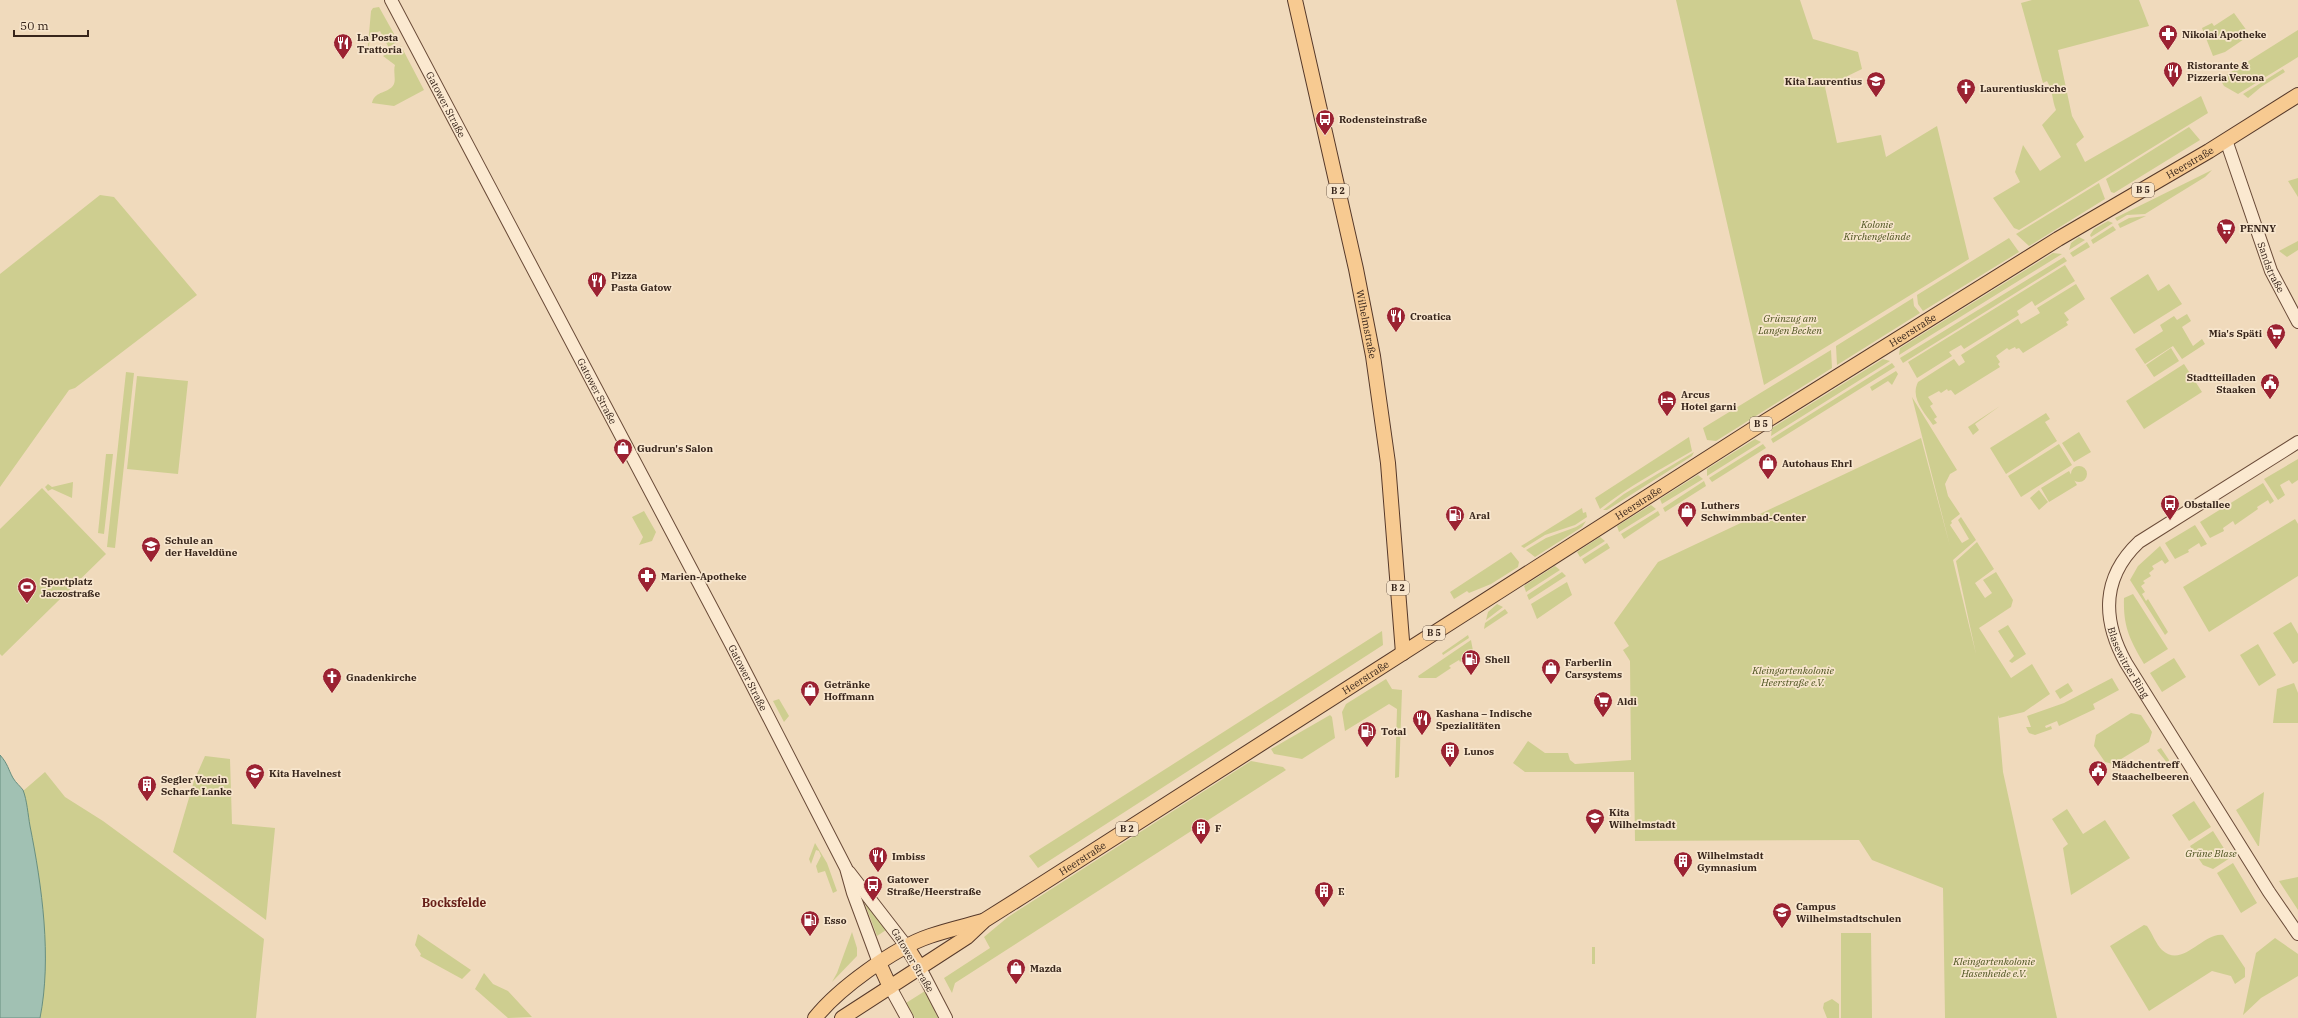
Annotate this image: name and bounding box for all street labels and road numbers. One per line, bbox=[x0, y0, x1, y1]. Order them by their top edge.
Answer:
street label: Gatower Straße bbox=[423, 69, 468, 140]
street label: Heerstraße bbox=[2164, 144, 2216, 182]
road number: B 5 bbox=[2132, 183, 2154, 197]
road number: B 2 bbox=[1327, 184, 1349, 198]
street label: Sandstraße bbox=[2254, 240, 2287, 295]
street label: Wilhelmstraße bbox=[1353, 289, 1379, 360]
street label: Heerstraße bbox=[1887, 311, 1939, 350]
street label: Gatower Straße bbox=[574, 356, 620, 426]
road number: B 5 bbox=[1750, 417, 1772, 431]
street label: Heerstraße bbox=[1613, 483, 1664, 523]
road number: B 2 bbox=[1387, 581, 1409, 595]
street label: Blasewitzer Ring bbox=[2105, 625, 2152, 701]
road number: B 5 bbox=[1423, 626, 1445, 640]
street label: Gatower Straße bbox=[725, 643, 770, 713]
street label: Heerstraße bbox=[1340, 658, 1391, 697]
road number: B 2 bbox=[1116, 822, 1138, 836]
street label: Heerstraße bbox=[1057, 839, 1108, 878]
street label: Gatower Straße bbox=[888, 926, 937, 995]

